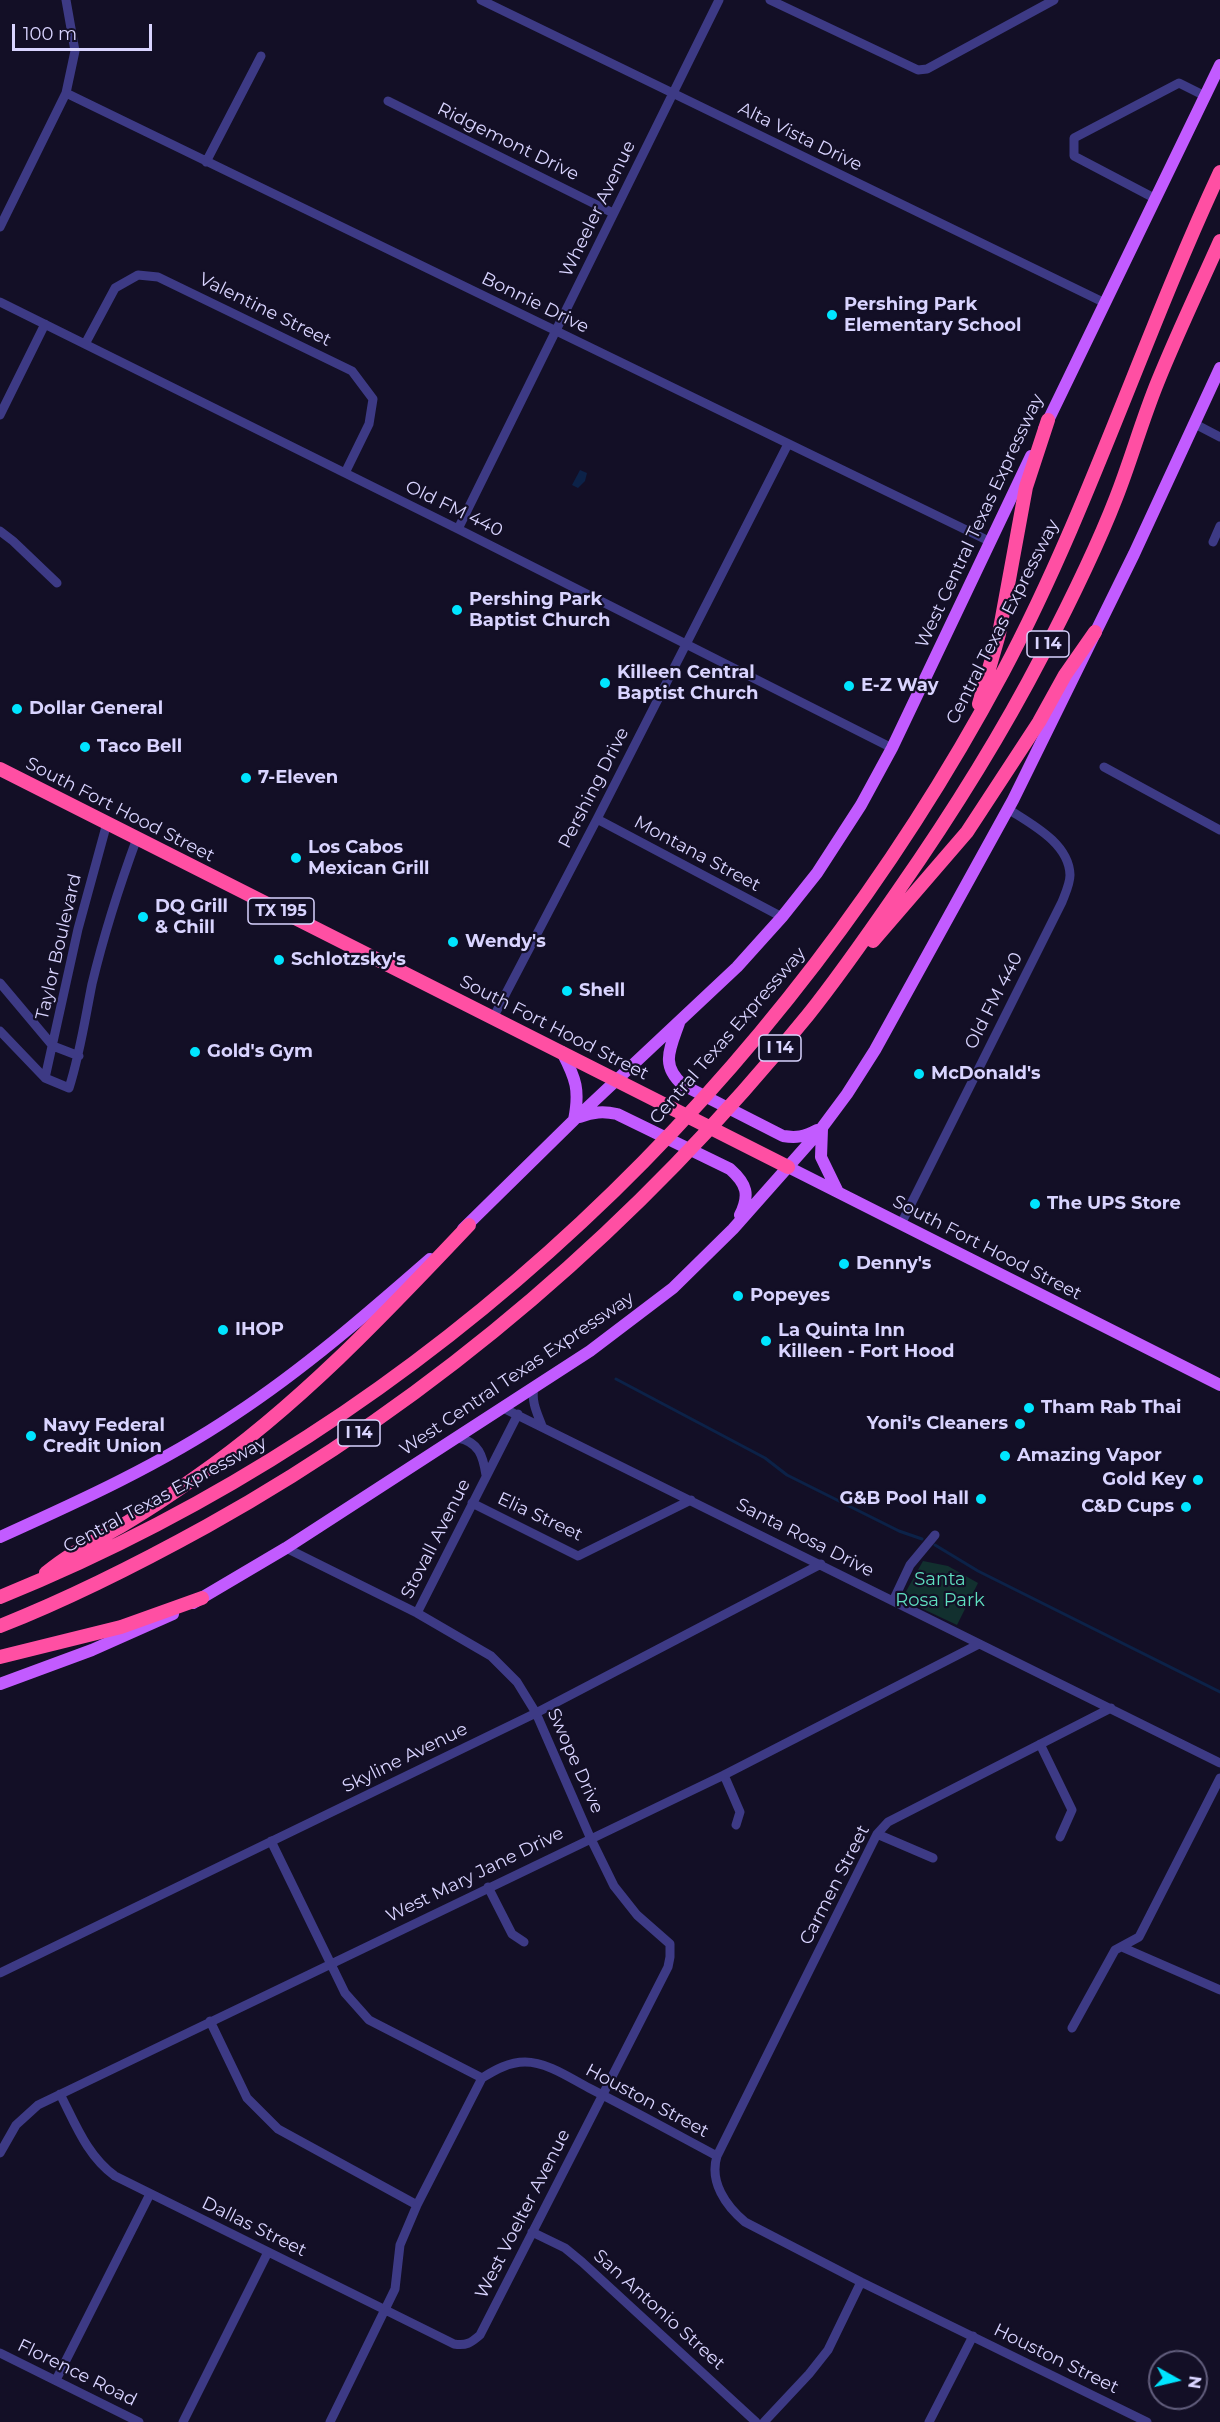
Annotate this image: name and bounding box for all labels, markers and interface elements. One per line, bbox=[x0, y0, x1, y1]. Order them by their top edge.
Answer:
scale bar bbox=[15, 12, 154, 50]
text: 100 m bbox=[23, 23, 77, 45]
street label: Ridgemont Drive bbox=[434, 98, 582, 186]
street label: Alta Vista Drive bbox=[735, 98, 865, 176]
street label: Wheeler Avenue bbox=[556, 137, 640, 281]
street label: Bonnie Drive bbox=[478, 268, 592, 338]
street label: Valentine Street bbox=[195, 269, 335, 351]
place label: Pershing Park Elementary School bbox=[844, 294, 1021, 336]
marker: Pershing Park Elementary School bbox=[825, 308, 839, 322]
street label: West Central Texas Expressway bbox=[911, 391, 1049, 651]
street label: Old FM 440 bbox=[402, 476, 506, 542]
street label: Central Texas Expressway bbox=[942, 516, 1064, 728]
place label: Pershing Park Baptist Church bbox=[469, 589, 610, 632]
marker: Pershing Park Baptist Church bbox=[450, 603, 464, 617]
road number: I 14 bbox=[1027, 631, 1069, 657]
place label: Killeen Central Baptist Church bbox=[617, 662, 758, 704]
place label: E-Z Way bbox=[861, 675, 938, 697]
marker: Killeen Central Baptist Church bbox=[598, 676, 612, 690]
marker: E-Z Way bbox=[842, 679, 856, 693]
place label: Dollar General bbox=[29, 698, 163, 720]
marker: Dollar General bbox=[10, 702, 24, 716]
street label: Pershing Drive bbox=[554, 724, 634, 852]
place label: Taco Bell bbox=[97, 736, 182, 758]
marker: Taco Bell bbox=[78, 740, 92, 754]
street label: South Fort Hood Street bbox=[22, 753, 218, 867]
place label: 7-Eleven bbox=[258, 767, 338, 789]
marker: 7-Eleven bbox=[239, 771, 253, 785]
street label: Montana Street bbox=[630, 812, 764, 896]
place label: Los Cabos Mexican Grill bbox=[308, 837, 430, 880]
marker: Los Cabos Mexican Grill bbox=[289, 851, 303, 865]
street label: Taylor Boulevard bbox=[32, 872, 86, 1022]
place label: DQ Grill & Chill bbox=[155, 896, 228, 938]
road number: TX 195 bbox=[248, 898, 314, 924]
marker: DQ Grill & Chill bbox=[136, 910, 150, 924]
place label: Wendy's bbox=[465, 931, 546, 953]
marker: Wendy's bbox=[446, 935, 460, 949]
street label: Central Texas Expressway bbox=[645, 943, 811, 1129]
place label: Schlotzsky's bbox=[291, 949, 406, 971]
street label: Old FM 440 bbox=[960, 949, 1028, 1053]
marker: Schlotzsky's bbox=[272, 953, 286, 967]
street label: South Fort Hood Street bbox=[456, 971, 652, 1085]
place label: Shell bbox=[579, 980, 625, 1002]
marker: Shell bbox=[560, 984, 574, 998]
road number: I 14 bbox=[759, 1035, 801, 1061]
place label: Gold's Gym bbox=[207, 1041, 313, 1063]
marker: Gold's Gym bbox=[188, 1045, 202, 1059]
place label: McDonald's bbox=[931, 1063, 1041, 1085]
marker: McDonald's bbox=[912, 1067, 926, 1081]
street label: South Fort Hood Street bbox=[889, 1191, 1085, 1305]
place label: The UPS Store bbox=[1047, 1193, 1181, 1215]
marker: The UPS Store bbox=[1028, 1197, 1042, 1211]
place label: Denny's bbox=[856, 1253, 931, 1275]
marker: Denny's bbox=[837, 1257, 851, 1271]
place label: Popeyes bbox=[750, 1285, 830, 1307]
street label: West Central Texas Expressway bbox=[396, 1287, 638, 1461]
marker: Popeyes bbox=[731, 1289, 745, 1303]
place label: IHOP bbox=[235, 1319, 284, 1341]
place label: La Quinta Inn Killeen - Fort Hood bbox=[778, 1320, 954, 1362]
marker: IHOP bbox=[216, 1323, 230, 1337]
marker: La Quinta Inn Killeen - Fort Hood bbox=[759, 1334, 773, 1348]
place label: Tham Rab Thai bbox=[1041, 1397, 1181, 1419]
marker: Tham Rab Thai bbox=[1022, 1401, 1036, 1415]
place label: Yoni's Cleaners bbox=[867, 1413, 1008, 1435]
place label: Navy Federal Credit Union bbox=[43, 1415, 165, 1458]
marker: Yoni's Cleaners bbox=[1013, 1417, 1027, 1431]
road number: I 14 bbox=[338, 1420, 380, 1446]
marker: Navy Federal Credit Union bbox=[24, 1429, 38, 1443]
street label: Central Texas Expressway bbox=[60, 1432, 270, 1558]
place label: Amazing Vapor bbox=[1017, 1445, 1162, 1467]
marker: Amazing Vapor bbox=[998, 1449, 1012, 1463]
place label: Gold Key bbox=[1102, 1469, 1186, 1491]
marker: Gold Key bbox=[1191, 1473, 1205, 1487]
street label: Stovall Avenue bbox=[397, 1476, 475, 1602]
street label: Elia Street bbox=[494, 1488, 586, 1546]
place label: G&B Pool Hall bbox=[840, 1488, 969, 1510]
marker: G&B Pool Hall bbox=[974, 1492, 988, 1506]
street label: Santa Rosa Drive bbox=[733, 1494, 877, 1582]
place label: C&D Cups bbox=[1081, 1496, 1174, 1518]
marker: C&D Cups bbox=[1179, 1500, 1193, 1514]
park label: Santa Rosa Park bbox=[895, 1569, 985, 1612]
street label: Swope Drive bbox=[542, 1705, 608, 1817]
street label: Skyline Avenue bbox=[339, 1718, 471, 1798]
street label: Carmen Street bbox=[796, 1821, 874, 1949]
street label: West Mary Jane Drive bbox=[383, 1823, 567, 1927]
street label: Houston Street bbox=[582, 2059, 712, 2143]
street label: West Voelter Avenue bbox=[471, 2126, 575, 2302]
street label: Dallas Street bbox=[198, 2192, 310, 2262]
street label: San Antonio Street bbox=[589, 2245, 729, 2375]
street label: Houston Street bbox=[990, 2319, 1122, 2399]
street label: Florence Road bbox=[14, 2335, 140, 2411]
north arrow bbox=[1148, 2350, 1208, 2410]
text: N bbox=[1184, 2375, 1205, 2390]

